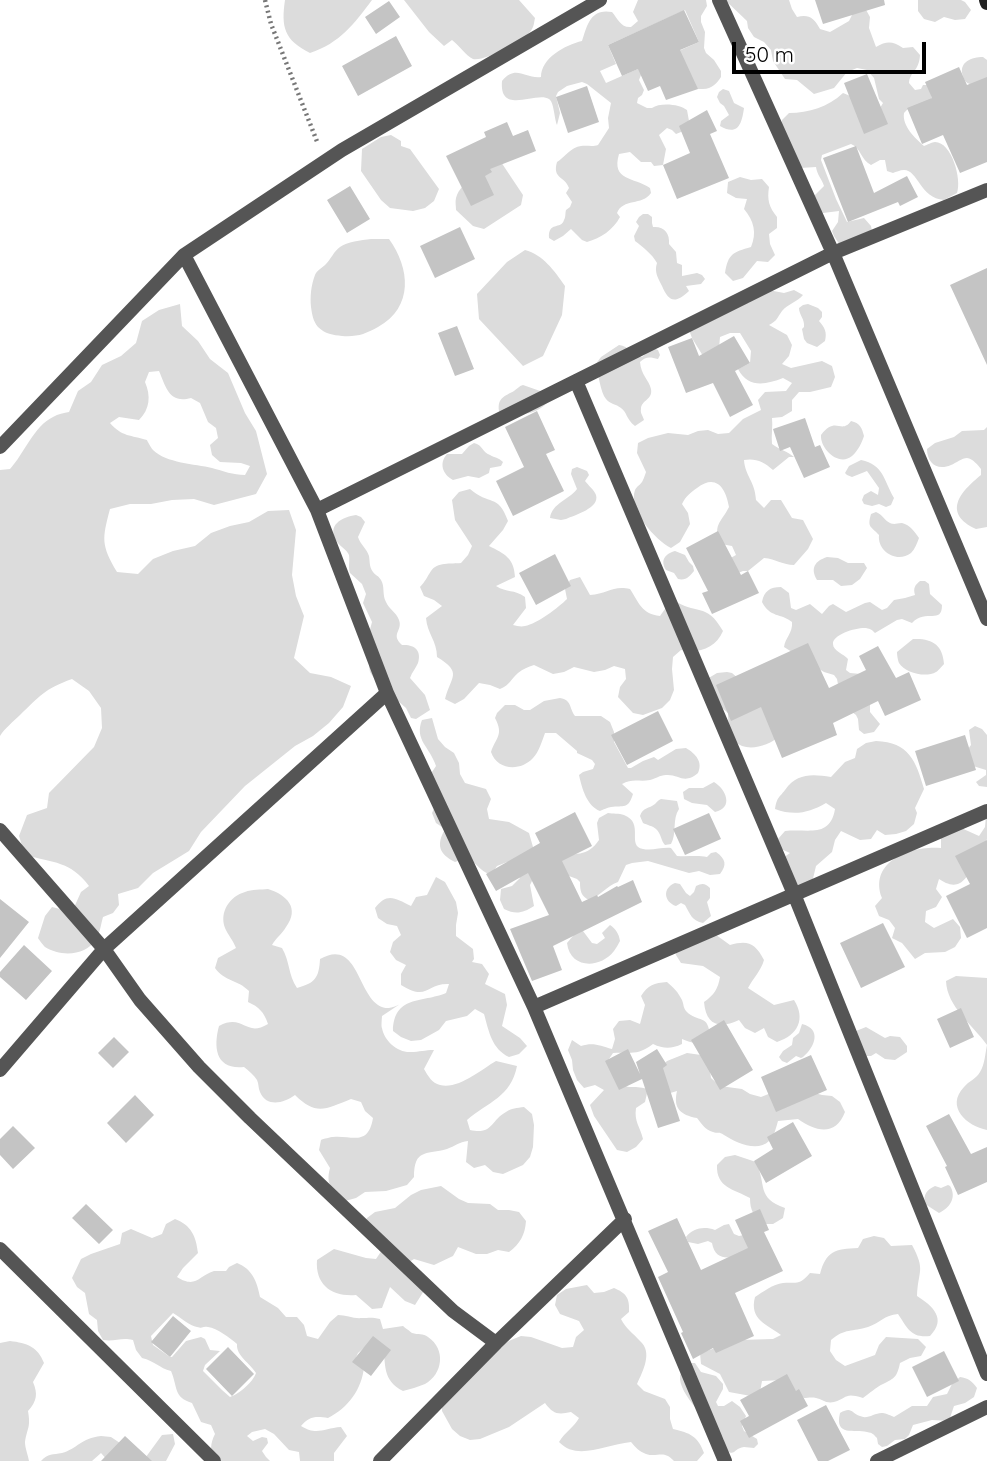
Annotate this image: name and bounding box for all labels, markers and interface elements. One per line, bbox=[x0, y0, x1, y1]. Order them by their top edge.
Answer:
scale bar bbox=[735, 28, 929, 72]
text: 50 m bbox=[745, 41, 794, 67]

